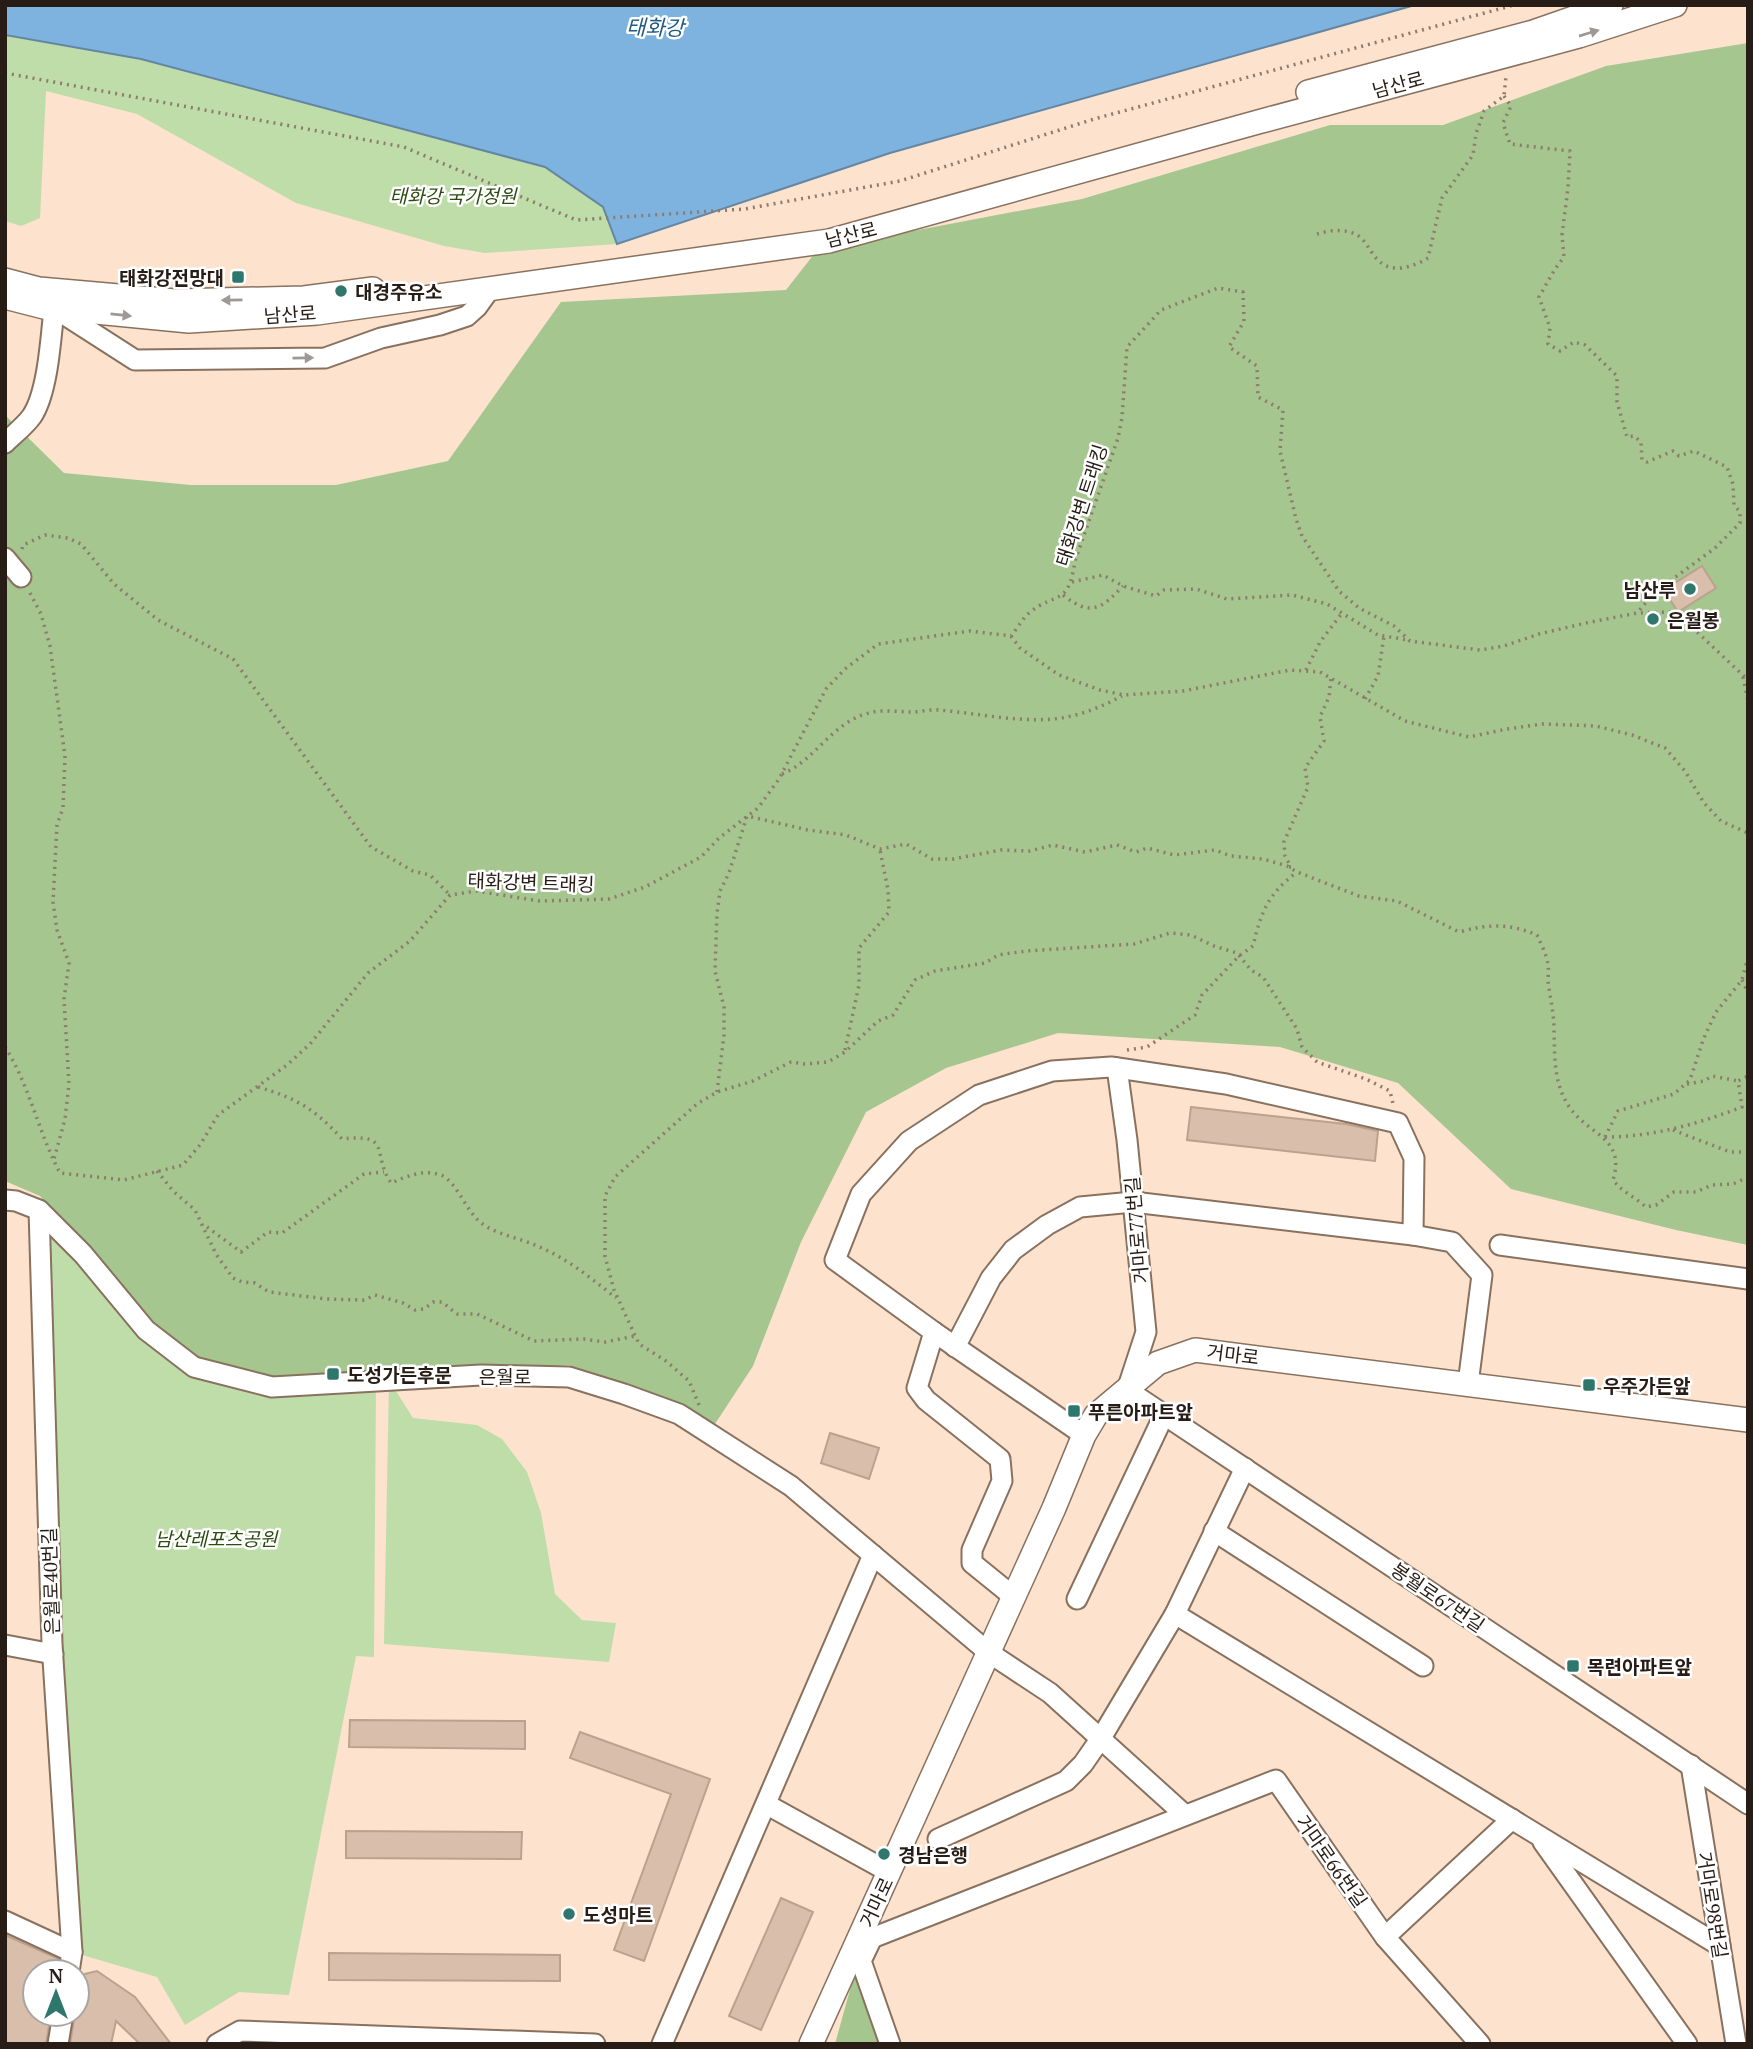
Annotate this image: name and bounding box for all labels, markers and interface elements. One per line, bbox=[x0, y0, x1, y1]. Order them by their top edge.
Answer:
water label: 태화강 bbox=[626, 12, 687, 42]
one-way arrow bbox=[1578, 27, 1599, 37]
street label: 남산로 bbox=[1369, 65, 1427, 103]
park label: 태화강 국가정원 bbox=[390, 183, 518, 208]
street label: 남산로 bbox=[823, 216, 879, 252]
place label: 태화강전망대 bbox=[119, 265, 224, 290]
marker: 태화강전망대 bbox=[230, 269, 246, 285]
place label: 대경주유소 bbox=[355, 279, 442, 304]
marker: 대경주유소 bbox=[333, 283, 349, 299]
one-way arrow bbox=[220, 294, 242, 306]
street label: 남산로 bbox=[263, 300, 317, 328]
one-way arrow bbox=[110, 309, 132, 320]
one-way arrow bbox=[292, 352, 314, 364]
street label: 태화강변 트래킹 bbox=[1049, 441, 1113, 569]
place label: 남산루 bbox=[1624, 577, 1676, 602]
marker: 남산루 bbox=[1682, 581, 1698, 597]
place label: 은월봉 bbox=[1667, 607, 1719, 632]
marker: 은월봉 bbox=[1645, 611, 1661, 627]
street label: 태화강변 트래킹 bbox=[467, 867, 595, 897]
street label: 거마로77번길 bbox=[1119, 1175, 1153, 1285]
street label: 거마로 bbox=[1205, 1338, 1261, 1370]
place label: 도성가든후문 bbox=[347, 1362, 452, 1387]
street label: 은월로 bbox=[479, 1364, 531, 1389]
marker: 도성가든후문 bbox=[325, 1366, 341, 1382]
place label: 우주가든앞 bbox=[1603, 1373, 1690, 1398]
marker: 우주가든앞 bbox=[1581, 1377, 1597, 1393]
place label: 푸른아파트앞 bbox=[1088, 1399, 1193, 1424]
marker: 푸른아파트앞 bbox=[1066, 1403, 1082, 1419]
park label: 남산레포츠공원 bbox=[155, 1526, 279, 1551]
street label: 은월로40번길 bbox=[36, 1527, 64, 1635]
street label: 봉월로67번길 bbox=[1386, 1557, 1490, 1637]
place label: 목련아파트앞 bbox=[1587, 1654, 1692, 1679]
marker: 목련아파트앞 bbox=[1565, 1658, 1581, 1674]
street label: 거마로66번길 bbox=[1291, 1810, 1373, 1912]
place label: 경남은행 bbox=[898, 1842, 968, 1867]
marker: 경남은행 bbox=[876, 1846, 892, 1862]
street label: 거마로98번길 bbox=[1692, 1850, 1734, 1960]
street label: 거마로 bbox=[854, 1873, 898, 1931]
place label: 도성마트 bbox=[583, 1902, 653, 1927]
marker: 도성마트 bbox=[561, 1906, 577, 1922]
north arrow bbox=[21, 1958, 91, 2028]
text: N bbox=[49, 1963, 64, 1988]

